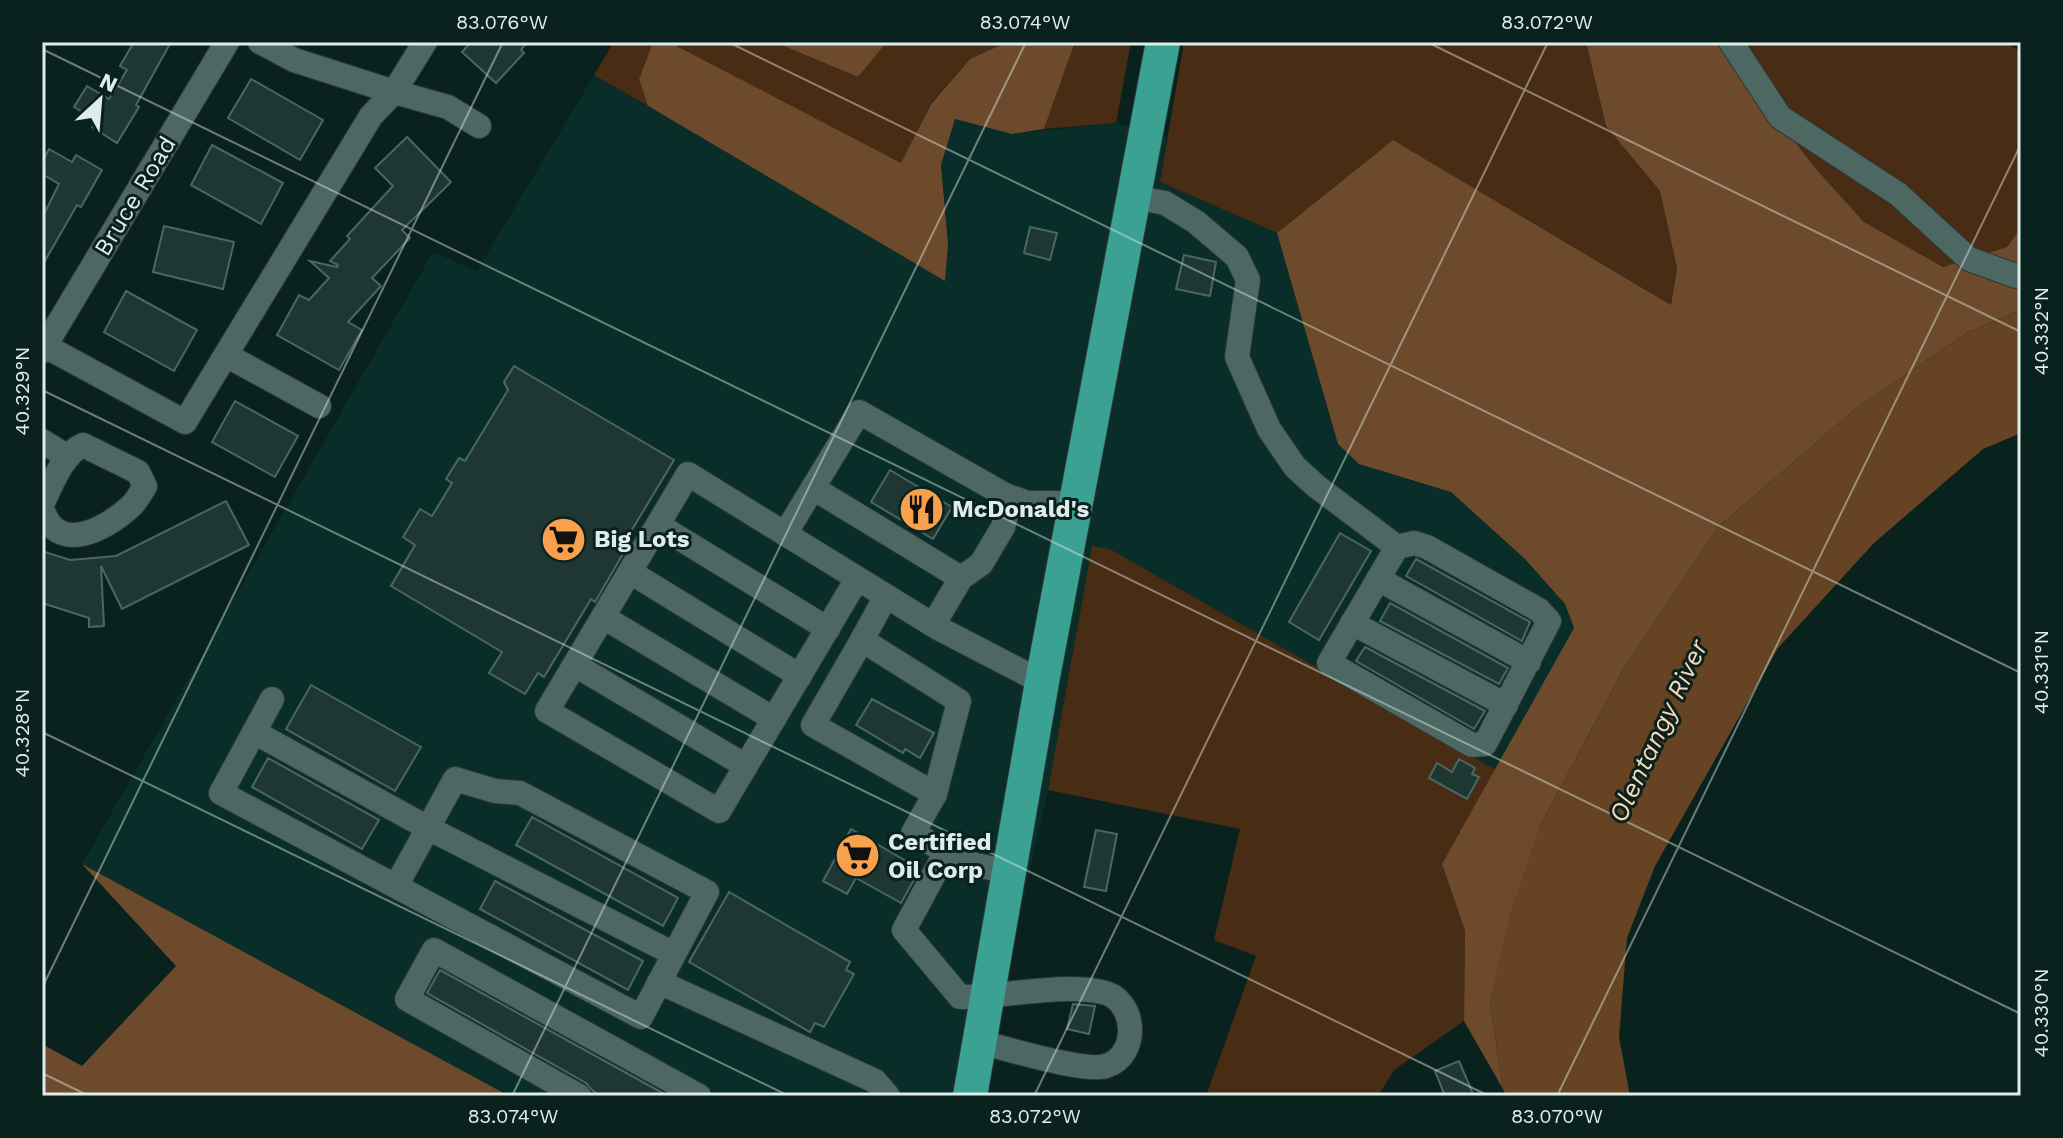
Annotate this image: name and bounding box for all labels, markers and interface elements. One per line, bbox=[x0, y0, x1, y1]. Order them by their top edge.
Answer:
text: 83.076°W bbox=[456, 10, 548, 34]
text: 83.074°W bbox=[980, 10, 1070, 34]
text: 83.072°W bbox=[1501, 10, 1593, 34]
north arrow bbox=[60, 60, 140, 140]
text: N bbox=[96, 68, 121, 97]
street label: Bruce Road bbox=[88, 131, 182, 261]
text: 40.332°N bbox=[2029, 287, 2053, 375]
text: 40.329°N bbox=[10, 346, 34, 436]
restaurant icon: McDonald's bbox=[897, 485, 945, 533]
place label: McDonald's bbox=[952, 495, 1090, 523]
supermarket icon: Big Lots bbox=[539, 515, 587, 563]
place label: Big Lots bbox=[594, 525, 690, 553]
text: 40.331°N bbox=[2029, 630, 2053, 714]
water label: Olentangy River bbox=[1603, 634, 1714, 827]
text: 40.328°N bbox=[10, 688, 34, 778]
place label: Certified Oil Corp bbox=[888, 828, 992, 884]
supermarket icon: Certified Oil Corp bbox=[833, 832, 881, 880]
text: 40.330°N bbox=[2029, 968, 2053, 1058]
text: 83.074°W bbox=[468, 1104, 558, 1128]
text: 83.072°W bbox=[989, 1104, 1081, 1128]
text: 83.070°W bbox=[1511, 1104, 1603, 1128]

